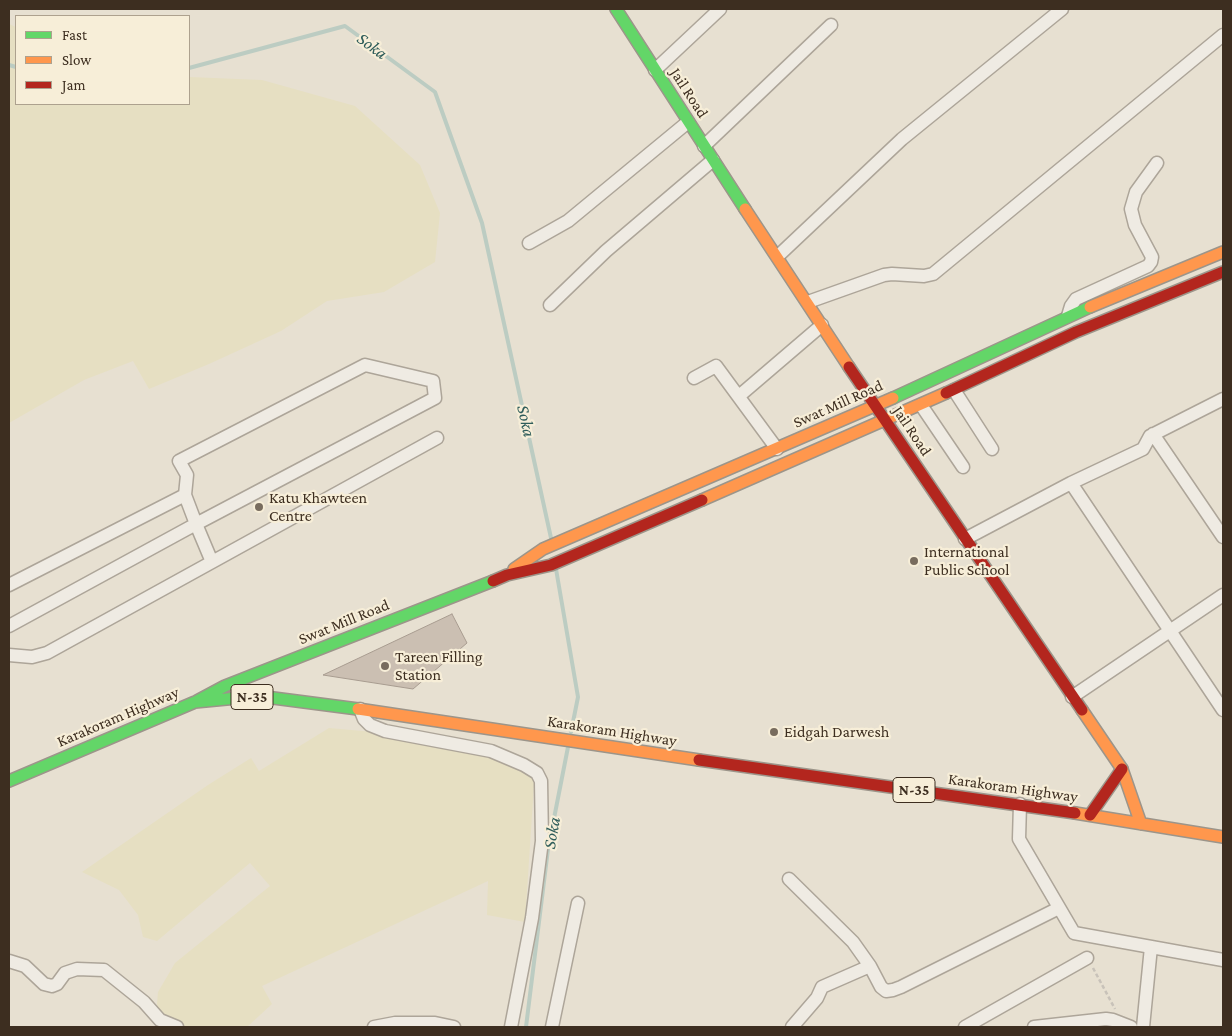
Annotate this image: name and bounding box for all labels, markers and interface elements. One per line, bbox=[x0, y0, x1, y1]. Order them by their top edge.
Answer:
legend bbox=[15, 15, 190, 105]
text: Fast bbox=[62, 27, 87, 43]
water label: Soka bbox=[353, 28, 391, 64]
text: Slow bbox=[62, 52, 91, 68]
street label: Jail Road bbox=[666, 64, 712, 122]
text: Jam bbox=[62, 77, 85, 93]
street label: Swat Mill Road bbox=[790, 376, 886, 432]
street label: Jail Road bbox=[888, 402, 936, 460]
water label: Soka bbox=[512, 403, 540, 439]
place label: Katu Khawteen Centre bbox=[269, 488, 367, 526]
marker: Katu Khawteen Centre bbox=[253, 501, 265, 513]
place label: International Public School bbox=[924, 542, 1009, 580]
marker: International Public School bbox=[908, 555, 920, 567]
street label: Swat Mill Road bbox=[296, 595, 392, 649]
place label: Tareen Filling Station bbox=[395, 647, 482, 685]
marker: Tareen Filling Station bbox=[379, 660, 391, 672]
street label: Karakoram Highway bbox=[54, 683, 182, 751]
road number: N-35 bbox=[231, 684, 273, 710]
street label: Karakoram Highway bbox=[546, 711, 678, 751]
place label: Eidgah Darwesh bbox=[784, 722, 889, 742]
marker: Eidgah Darwesh bbox=[768, 726, 780, 738]
street label: Karakoram Highway bbox=[947, 769, 1079, 807]
road number: N-35 bbox=[893, 778, 935, 802]
water label: Soka bbox=[539, 815, 565, 851]

